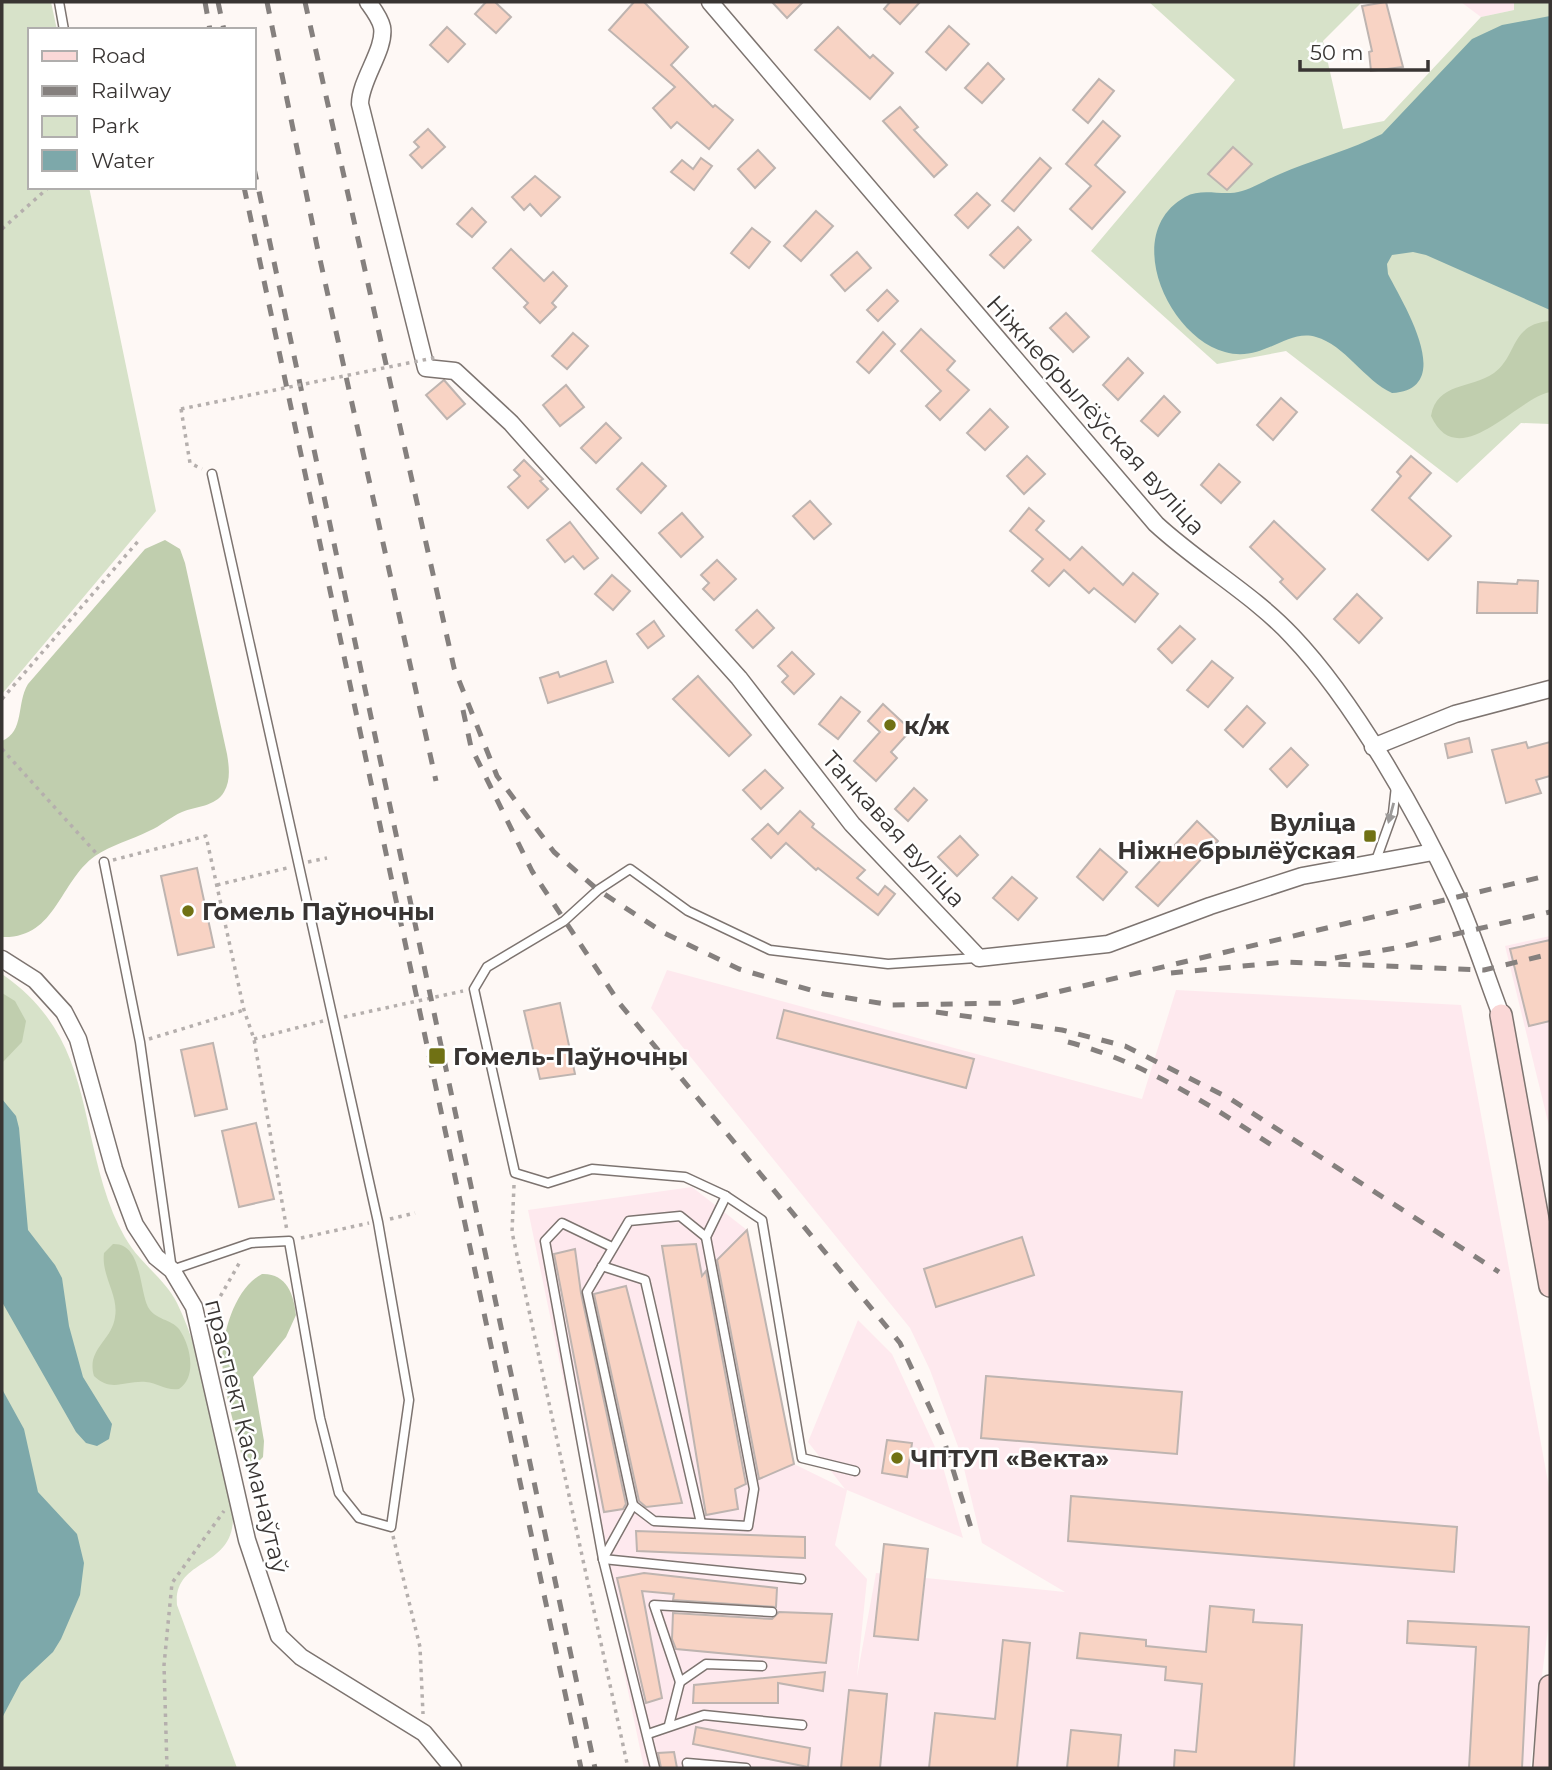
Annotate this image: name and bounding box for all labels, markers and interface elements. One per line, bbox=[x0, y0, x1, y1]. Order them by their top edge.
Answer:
legend bbox=[28, 28, 256, 189]
scale bar bbox=[1300, 28, 1428, 72]
text: 50 m bbox=[1310, 40, 1364, 65]
text: Road bbox=[91, 43, 146, 68]
text: Railway bbox=[91, 78, 172, 103]
text: Park bbox=[91, 113, 139, 138]
text: Water bbox=[91, 148, 155, 173]
street label: Ніжнебрылёўская вуліца bbox=[981, 289, 1211, 541]
place label: к/ж bbox=[904, 711, 950, 740]
marker: к/ж bbox=[882, 717, 898, 733]
street label: Танкавая вуліца bbox=[816, 745, 972, 913]
one-way arrow bbox=[1385, 803, 1396, 825]
place label: Вуліца Ніжнебрылёўская bbox=[1117, 808, 1356, 865]
marker: Вуліца Ніжнебрылёўская bbox=[1362, 828, 1378, 844]
place label: Гомель Паўночны bbox=[202, 897, 435, 926]
marker: Гомель Паўночны bbox=[180, 903, 196, 919]
place label: Гомель-Паўночны bbox=[453, 1042, 688, 1071]
marker: Гомель-Паўночны bbox=[427, 1046, 447, 1066]
street label: праспект Касманаўтаў bbox=[199, 1296, 295, 1577]
place label: ЧПТУП «Векта» bbox=[911, 1444, 1109, 1473]
marker: ЧПТУП «Векта» bbox=[889, 1450, 905, 1466]

